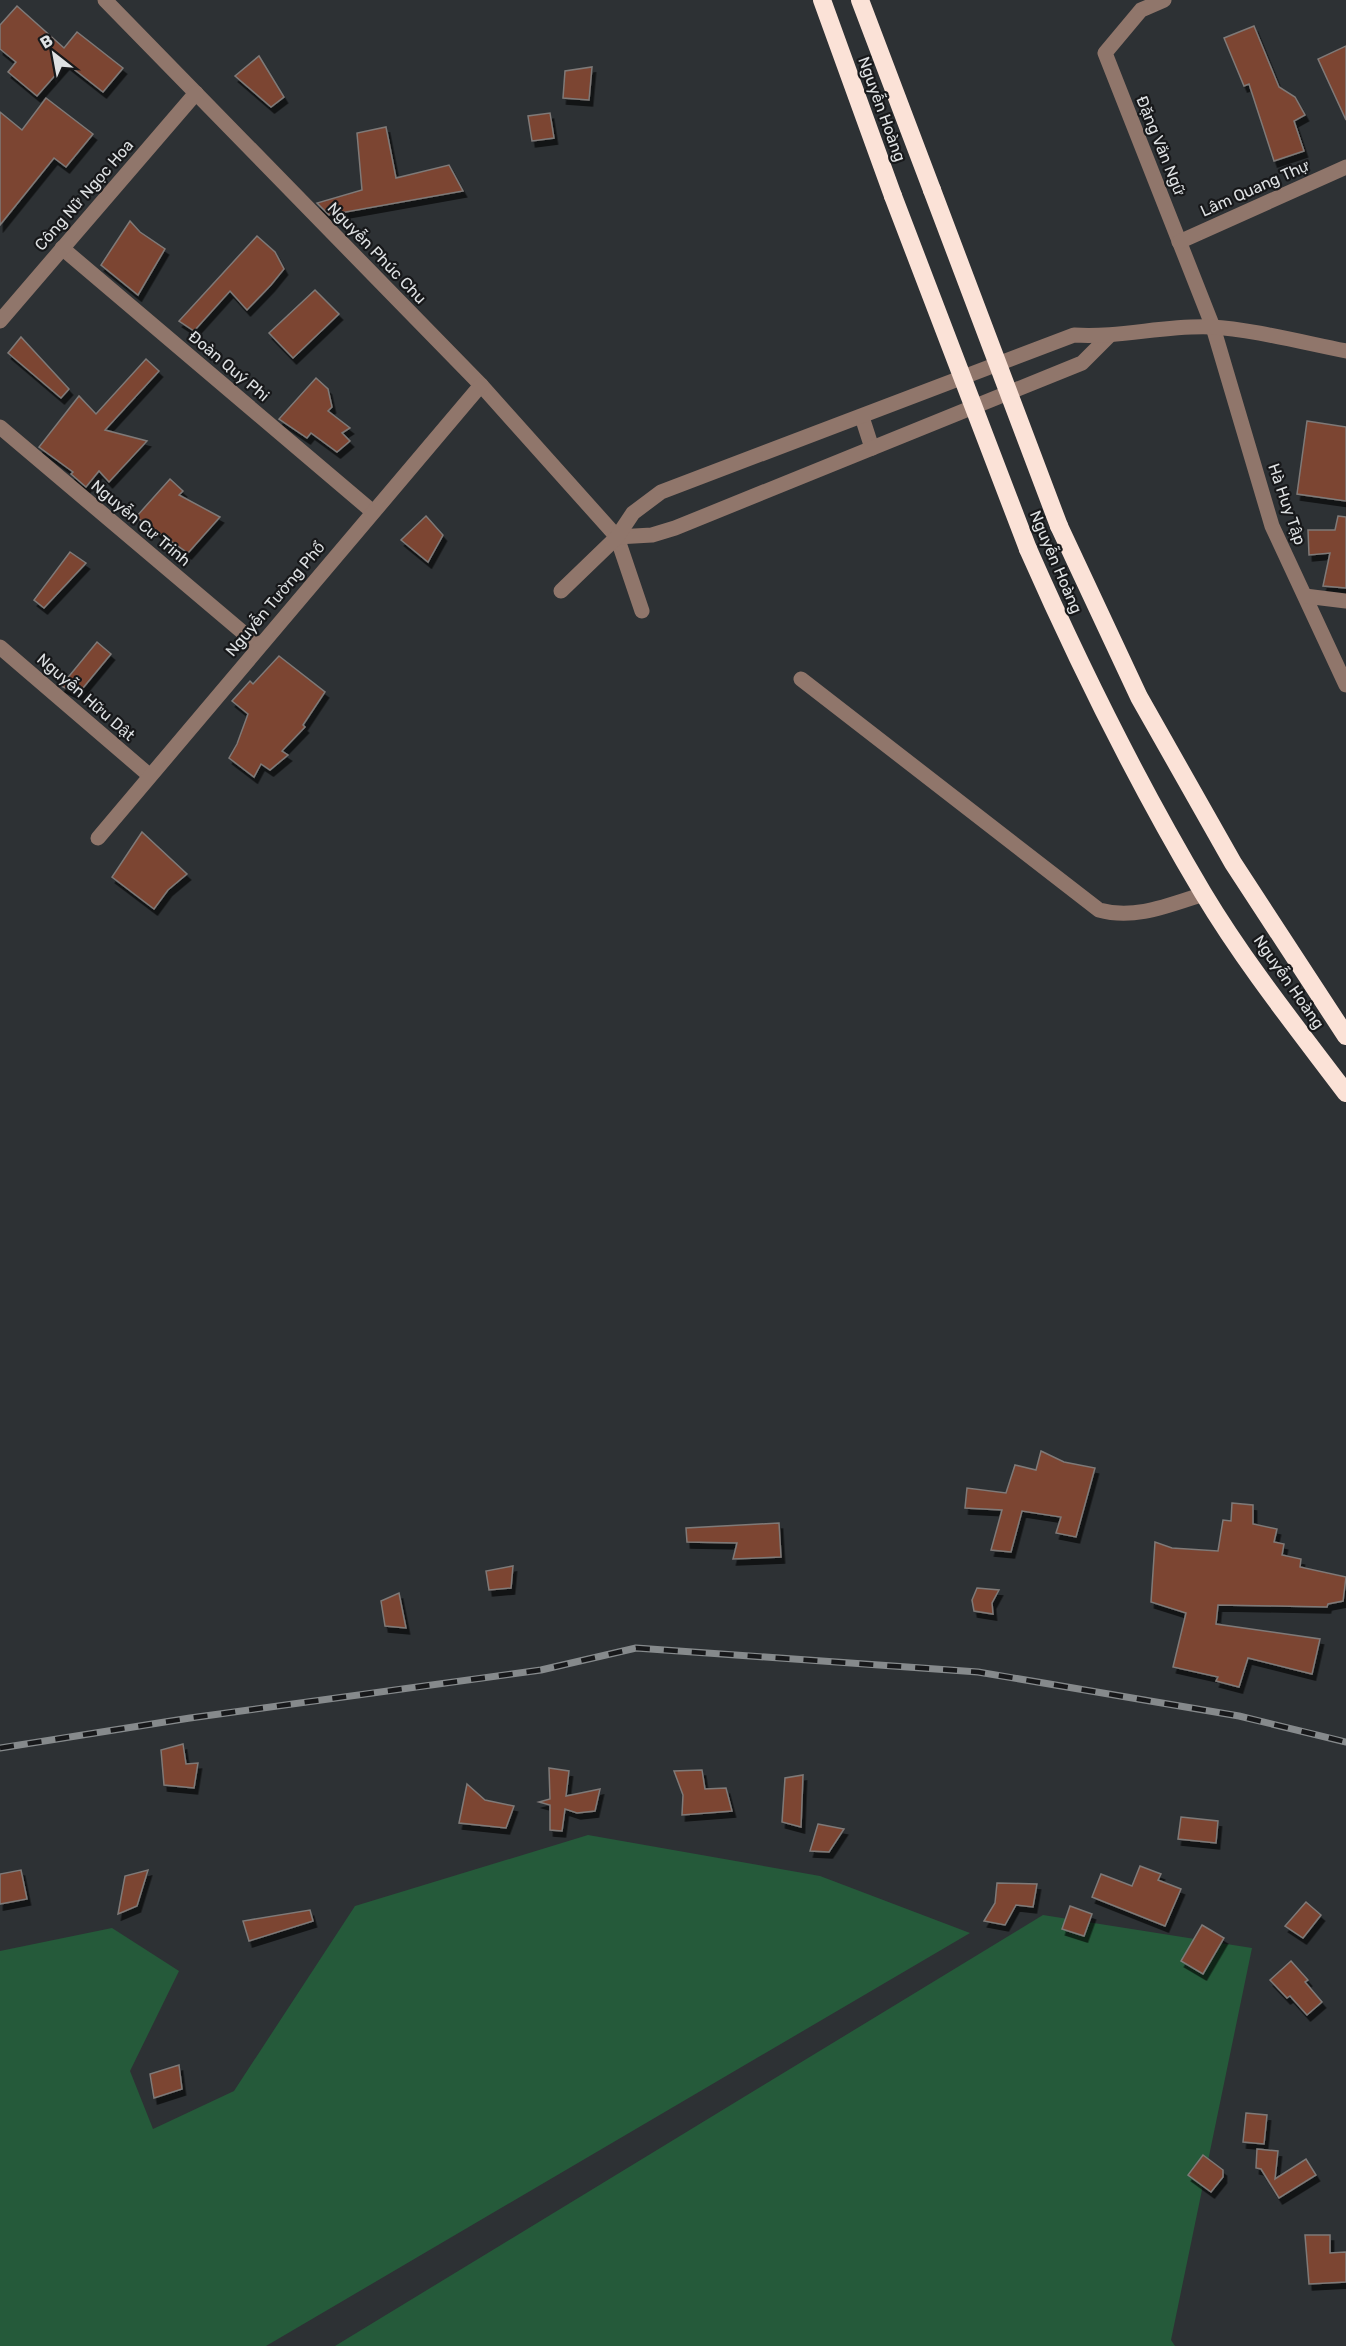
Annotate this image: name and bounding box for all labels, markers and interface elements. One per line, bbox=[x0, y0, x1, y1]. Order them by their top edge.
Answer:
north arrow bbox=[24, 24, 84, 84]
text: B bbox=[37, 31, 56, 53]
street label: Nguyễn Hoàng bbox=[854, 54, 911, 164]
street label: Đặng Văn Ngữ bbox=[1132, 93, 1190, 199]
street label: Công Nữ Ngọc Hoa bbox=[31, 136, 137, 254]
street label: Lâm Quang Thự bbox=[1197, 155, 1313, 221]
street label: Nguyễn Phúc Chu bbox=[324, 197, 431, 308]
street label: Đoàn Quý Phi bbox=[185, 327, 273, 405]
street label: Hà Huy Tập bbox=[1264, 461, 1310, 547]
street label: Nguyễn Cư Trinh bbox=[88, 475, 195, 570]
street label: Nguyễn Hoàng bbox=[1026, 507, 1088, 616]
street label: Nguyễn Tường Phổ bbox=[221, 537, 328, 660]
street label: Nguyễn Hữu Dật bbox=[33, 648, 140, 745]
street label: Nguyễn Hoàng bbox=[1250, 931, 1330, 1033]

